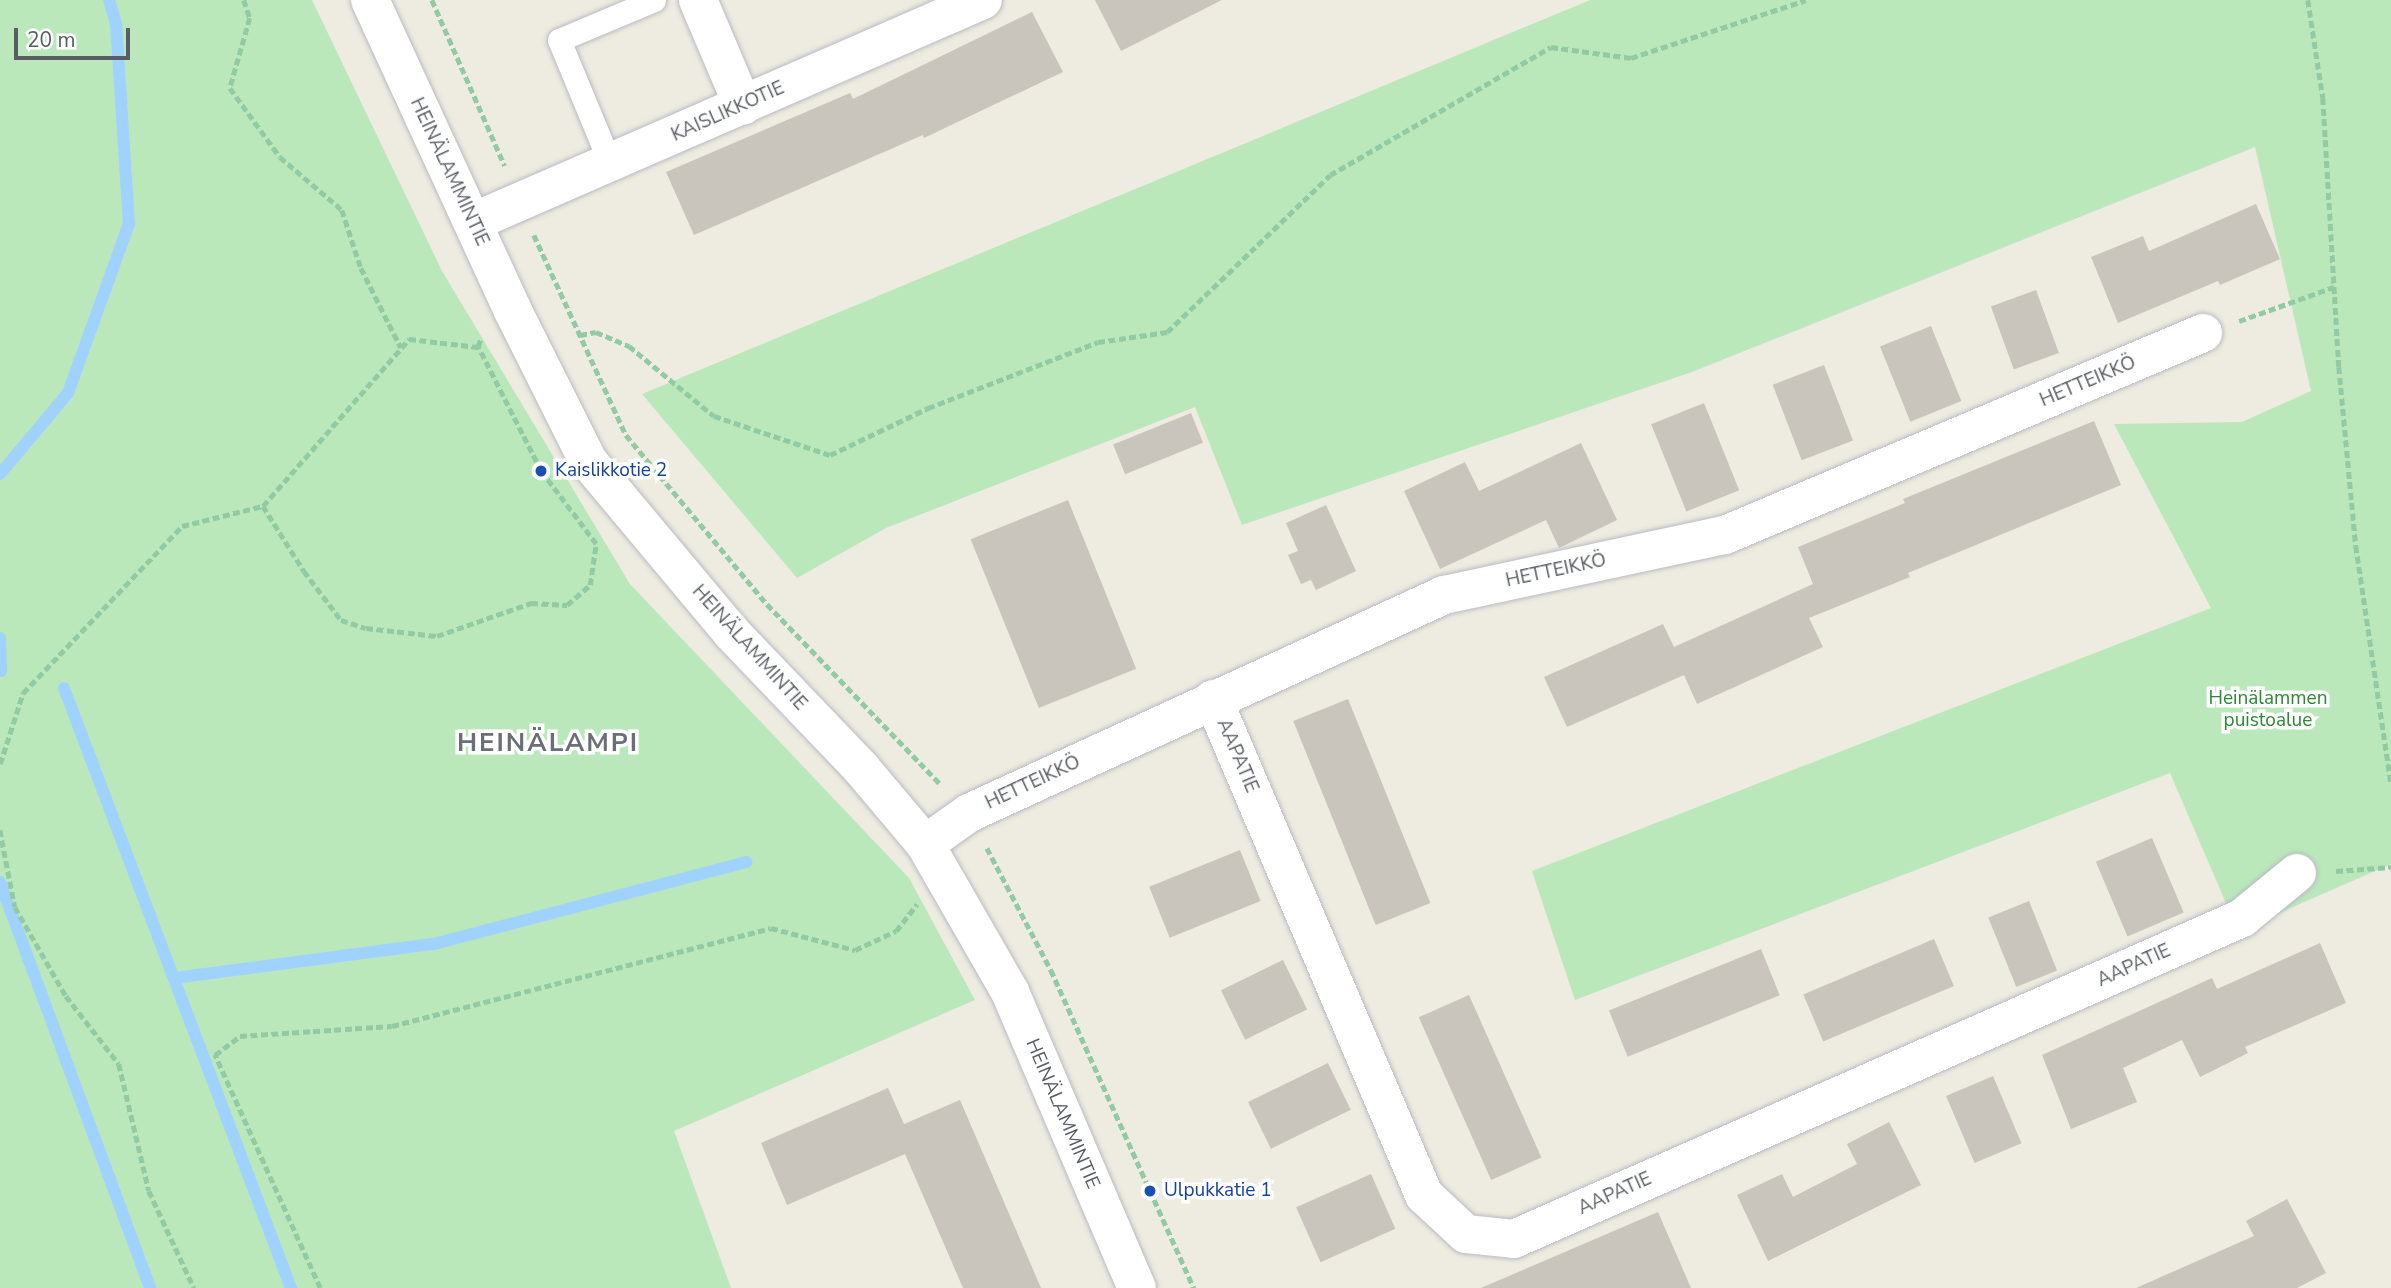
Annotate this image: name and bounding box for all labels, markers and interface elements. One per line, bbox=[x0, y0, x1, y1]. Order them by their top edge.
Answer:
scale bar bbox=[18, 14, 133, 58]
text: 20 m bbox=[27, 26, 76, 54]
street label: KAISLIKKOTIE bbox=[668, 77, 788, 147]
street label: HEINÄLAMMINTIE bbox=[405, 94, 493, 250]
street label: HETTEIKKÖ bbox=[2037, 352, 2139, 412]
place label: Kaislikkotie 2 bbox=[555, 460, 667, 482]
marker: Kaislikkotie 2 bbox=[533, 463, 549, 479]
street label: HETTEIKKÖ bbox=[1504, 549, 1608, 593]
street label: HEINÄLAMMINTIE bbox=[687, 581, 811, 715]
park label: Heinälammen puistoalue bbox=[2209, 688, 2327, 732]
street label: AAPATIE bbox=[1211, 716, 1263, 796]
district label: HEINÄLAMPI bbox=[458, 727, 638, 759]
street label: HETTEIKKÖ bbox=[982, 751, 1084, 815]
street label: AAPATIE bbox=[2094, 940, 2174, 992]
street label: HEINÄLAMMINTIE bbox=[1020, 1035, 1104, 1193]
street label: AAPATIE bbox=[1575, 1168, 1655, 1220]
place label: Ulpukkatie 1 bbox=[1164, 1180, 1272, 1202]
marker: Ulpukkatie 1 bbox=[1142, 1183, 1158, 1199]

